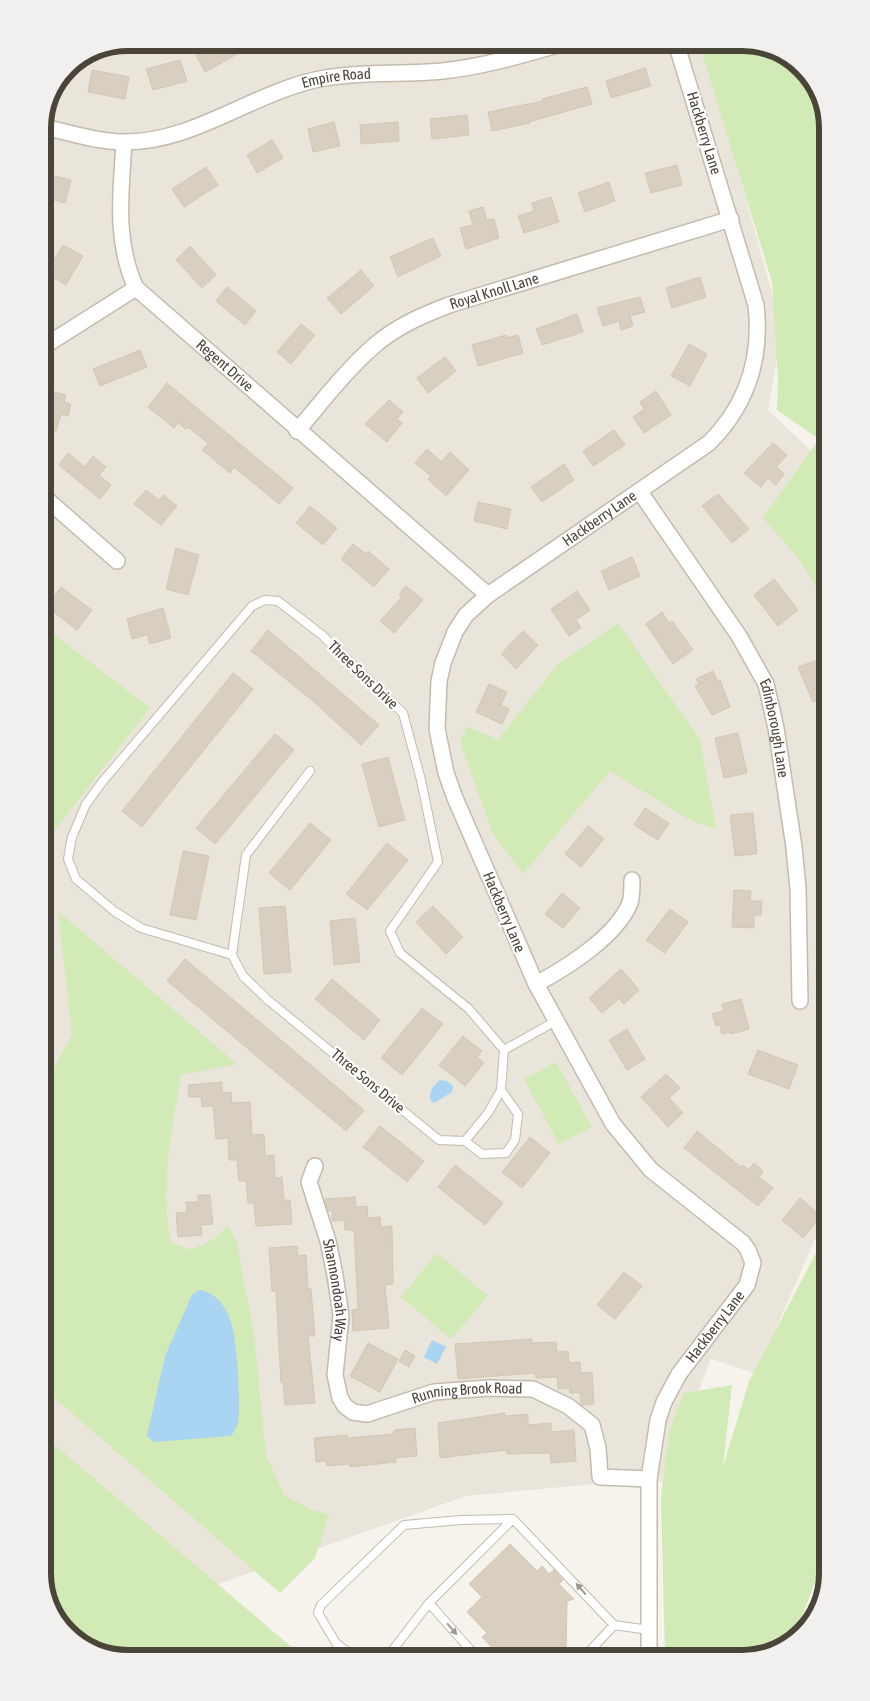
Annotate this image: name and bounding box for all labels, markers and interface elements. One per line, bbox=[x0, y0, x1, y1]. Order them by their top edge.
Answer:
street label: Empire Road bbox=[299, 65, 371, 91]
street label: Hackberry Lane bbox=[684, 89, 725, 176]
street label: Royal Knoll Lane bbox=[448, 269, 541, 312]
street label: Regent Drive bbox=[193, 336, 257, 395]
street label: Hackberry Lane bbox=[559, 486, 640, 549]
street label: Three Sons Drive bbox=[325, 637, 402, 712]
street label: Edinborough Lane bbox=[757, 675, 792, 779]
street label: Hackberry Lane bbox=[480, 869, 529, 955]
street label: Three Sons Drive bbox=[328, 1045, 409, 1116]
street label: Shannondoah Way bbox=[320, 1237, 350, 1342]
street label: Hackberry Lane bbox=[682, 1287, 748, 1366]
street label: Running Brook Road bbox=[409, 1379, 523, 1407]
one-way arrow bbox=[575, 1583, 586, 1596]
one-way arrow bbox=[446, 1622, 457, 1635]

